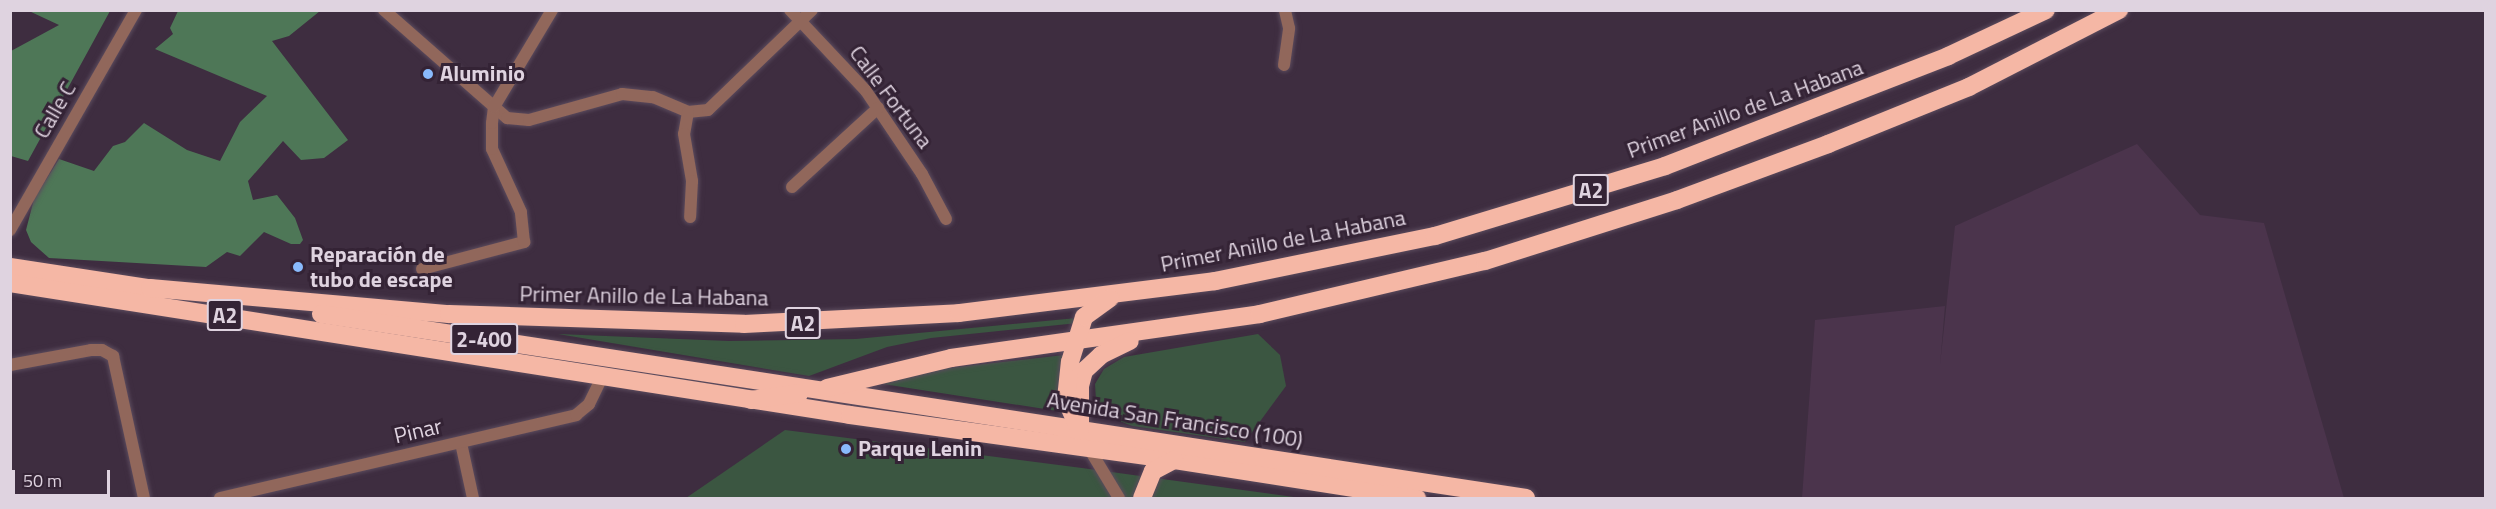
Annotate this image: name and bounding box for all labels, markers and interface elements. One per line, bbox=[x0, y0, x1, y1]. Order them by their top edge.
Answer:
street label: Calle Fortuna bbox=[844, 40, 938, 154]
street label: Primer Anillo de La Habana bbox=[1623, 54, 1867, 164]
place label: Aluminio bbox=[440, 61, 525, 87]
marker: Aluminio bbox=[421, 67, 435, 81]
street label: Calle C bbox=[28, 77, 82, 143]
road number: A2 bbox=[1572, 172, 1610, 208]
street label: Primer Anillo de La Habana bbox=[1158, 204, 1408, 278]
place label: Reparación de tubo de escape bbox=[310, 241, 453, 292]
marker: Reparación de tubo de escape bbox=[291, 260, 305, 274]
street label: Primer Anillo de La Habana bbox=[519, 281, 769, 311]
road number: A2 bbox=[206, 297, 244, 333]
road number: A2 bbox=[784, 305, 822, 341]
road number: 2-400 bbox=[450, 321, 518, 357]
street label: Avenida San Francisco (100) bbox=[1045, 387, 1305, 453]
street label: Pinar bbox=[391, 413, 445, 449]
place label: Parque Lenin bbox=[858, 436, 982, 462]
marker: Parque Lenin bbox=[839, 442, 853, 456]
scale bar bbox=[15, 458, 112, 496]
text: 50 m bbox=[23, 467, 62, 494]

